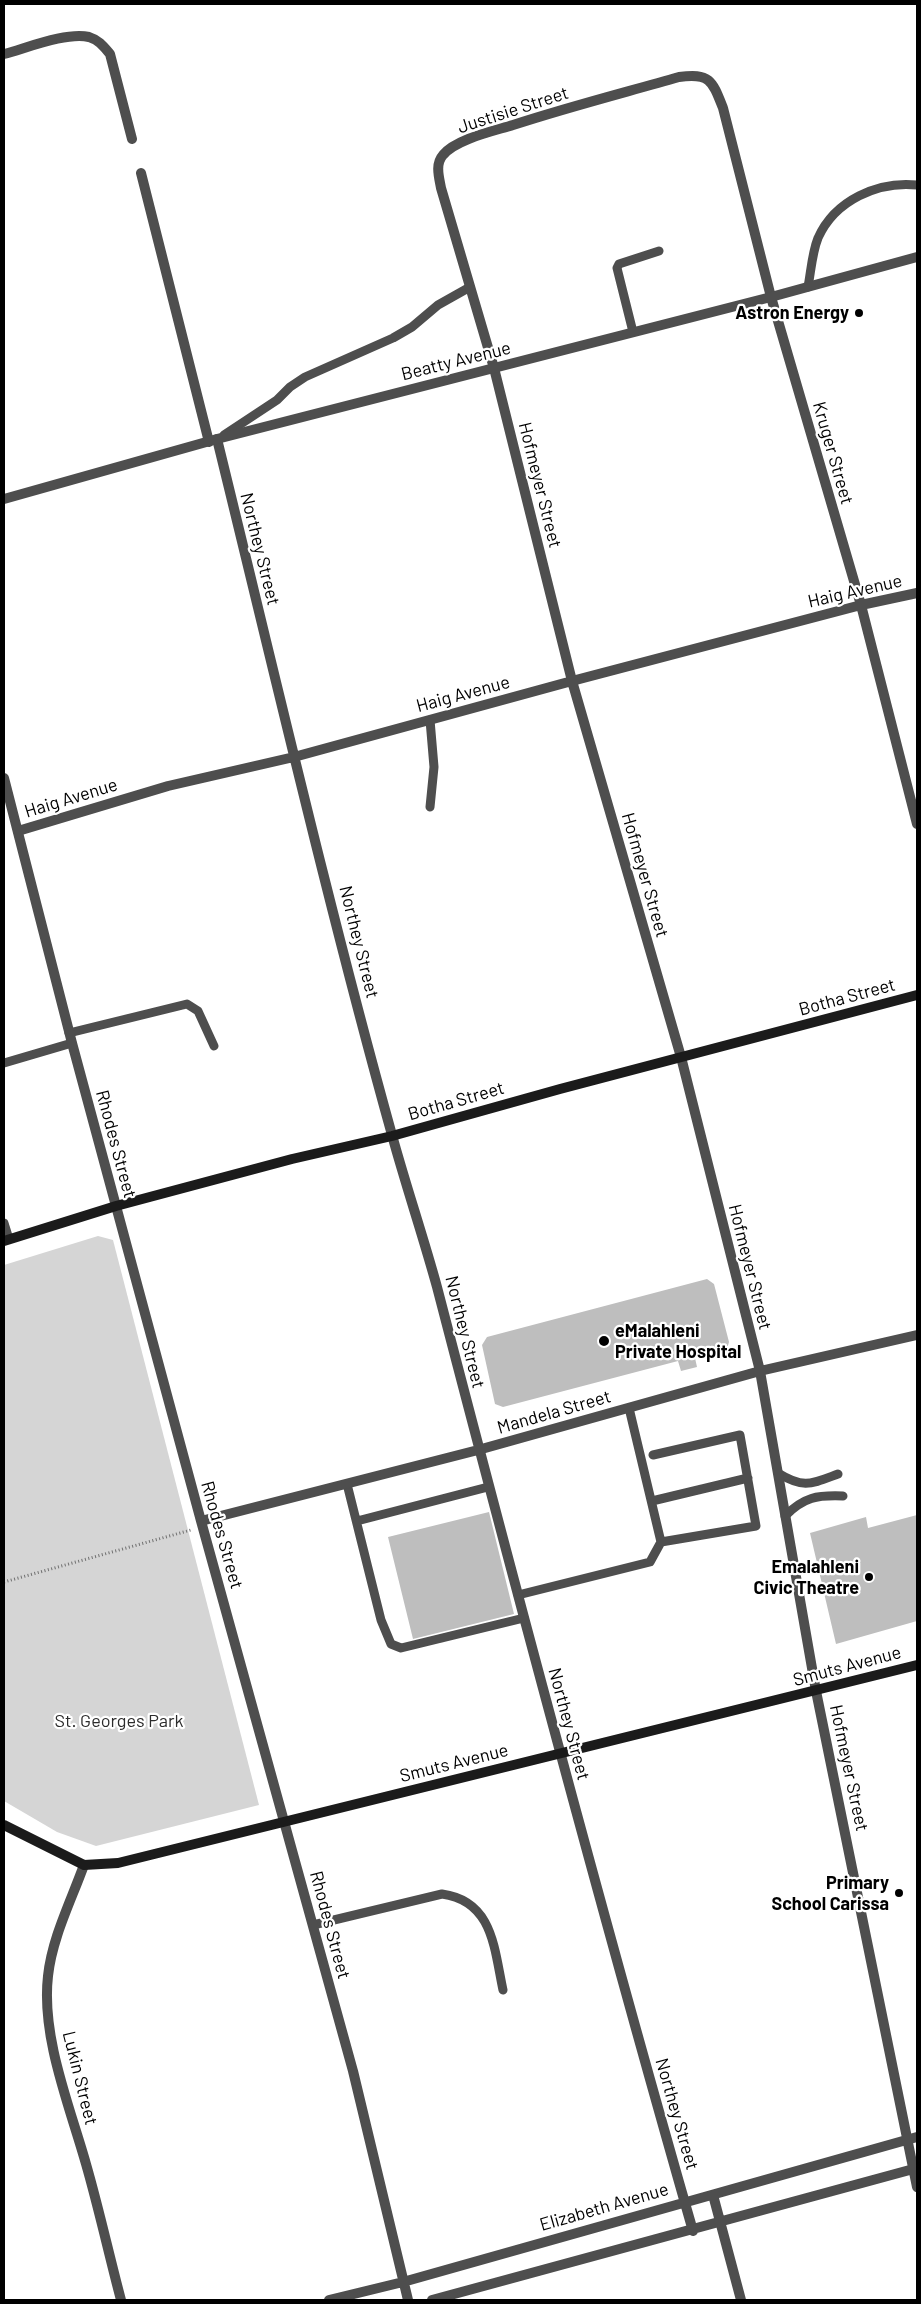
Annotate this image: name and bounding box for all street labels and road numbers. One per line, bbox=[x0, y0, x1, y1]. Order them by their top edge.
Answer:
street label: Justisie Street bbox=[455, 82, 571, 138]
street label: Beatty Avenue bbox=[399, 337, 513, 385]
street label: Kruger Street bbox=[808, 399, 858, 507]
street label: Hofmeyer Street bbox=[514, 420, 566, 550]
street label: Northey Street bbox=[236, 490, 284, 608]
street label: Haig Avenue bbox=[806, 570, 904, 612]
street label: Haig Avenue bbox=[414, 671, 512, 717]
street label: Haig Avenue bbox=[22, 774, 120, 822]
street label: Hofmeyer Street bbox=[617, 810, 673, 940]
street label: Northey Street bbox=[335, 883, 383, 1001]
street label: Botha Street bbox=[796, 974, 898, 1020]
street label: Botha Street bbox=[405, 1077, 507, 1125]
street label: Rhodes Street bbox=[91, 1088, 141, 1200]
street label: Hofmeyer Street bbox=[724, 1202, 776, 1332]
street label: Northey Street bbox=[441, 1273, 489, 1391]
street label: Mandela Street bbox=[495, 1385, 613, 1439]
street label: Rhodes Street bbox=[196, 1479, 248, 1591]
street label: Smuts Avenue bbox=[791, 1641, 903, 1691]
street label: Northey Street bbox=[544, 1666, 594, 1782]
street label: Hofmeyer Street bbox=[825, 1703, 873, 1833]
street label: Smuts Avenue bbox=[398, 1739, 510, 1787]
street label: Rhodes Street bbox=[305, 1869, 355, 1981]
street label: Lukin Street bbox=[58, 2029, 102, 2127]
street label: Northey Street bbox=[651, 2056, 703, 2172]
street label: Elizabeth Avenue bbox=[537, 2178, 671, 2236]

